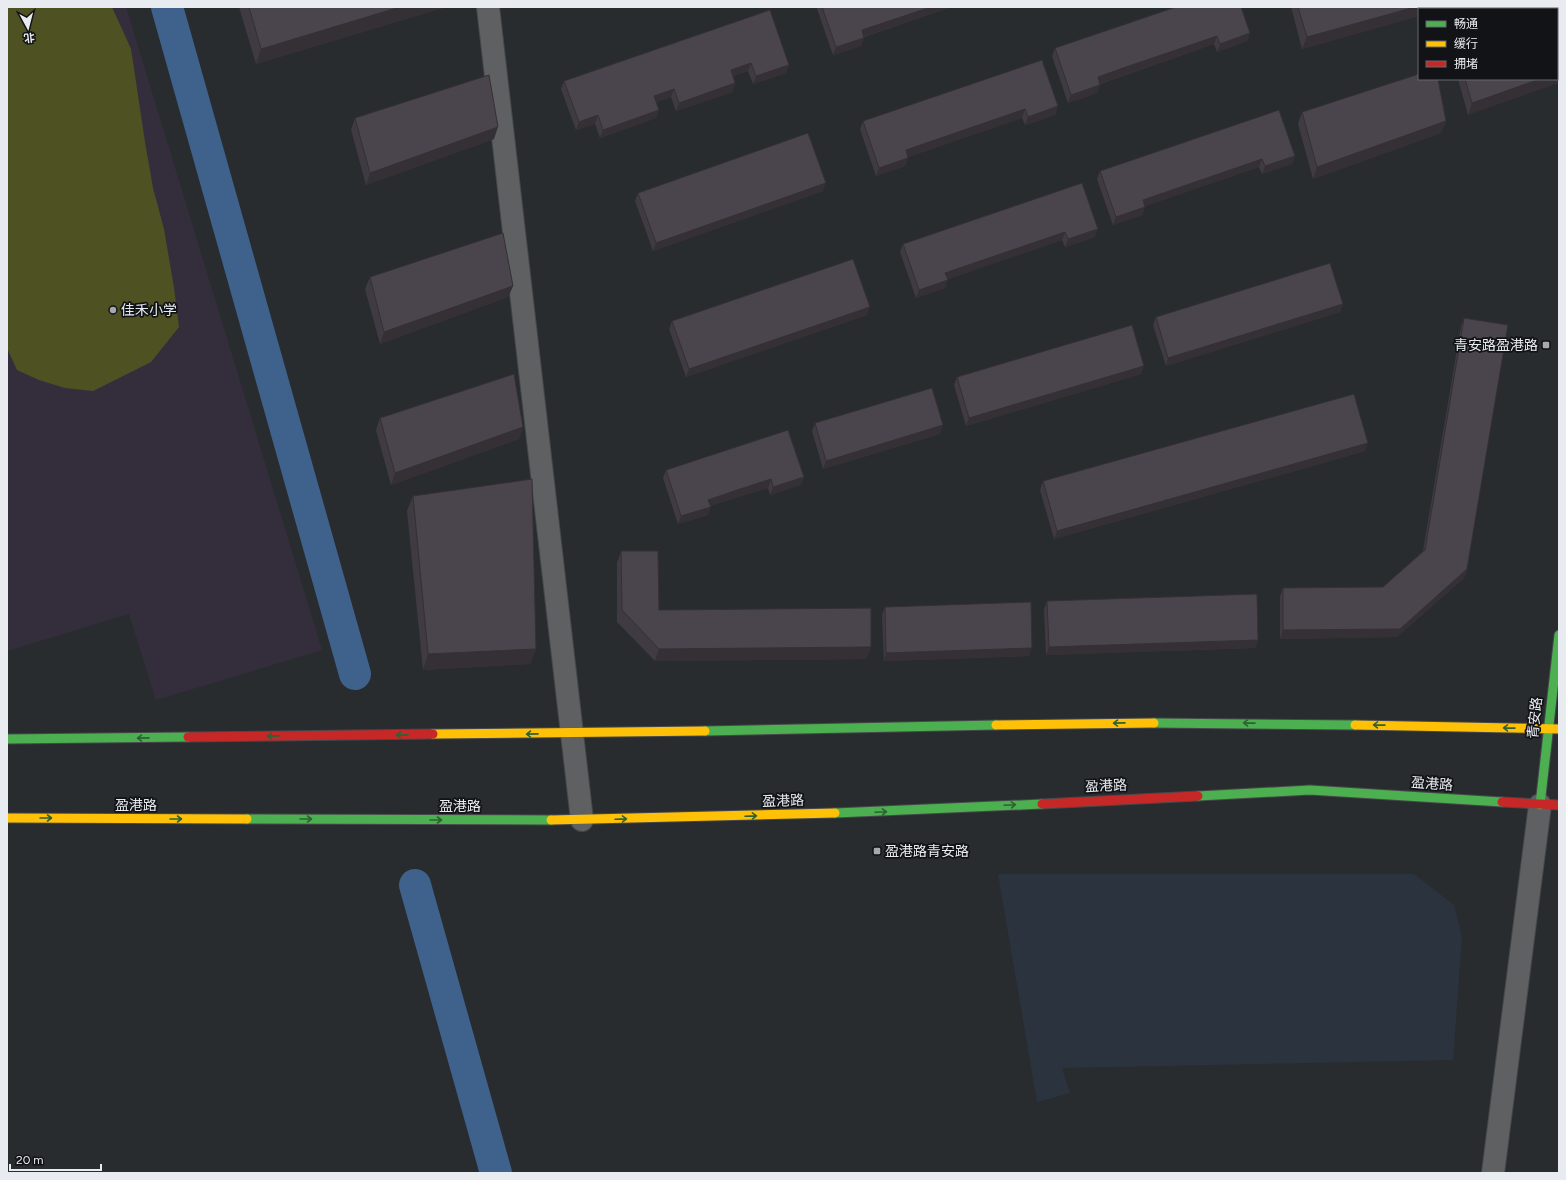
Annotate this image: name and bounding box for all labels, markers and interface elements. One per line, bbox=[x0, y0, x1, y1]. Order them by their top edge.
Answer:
north arrow bbox=[8, 8, 48, 48]
legend bbox=[1418, 8, 1558, 80]
text: 畅通 bbox=[1454, 17, 1478, 31]
text: 北 bbox=[23, 30, 35, 45]
text: 缓行 bbox=[1454, 37, 1478, 51]
text: 拥堵 bbox=[1454, 57, 1478, 71]
place label: 佳禾小学 bbox=[121, 302, 177, 319]
marker: 佳禾小学 bbox=[108, 305, 118, 315]
place label: 青安路盈港路 bbox=[1454, 337, 1538, 354]
marker: 青安路盈港路 bbox=[1541, 340, 1551, 350]
street label: 青安路 bbox=[1524, 696, 1546, 740]
one-way arrow bbox=[1113, 719, 1126, 727]
one-way arrow bbox=[1243, 719, 1256, 727]
one-way arrow bbox=[1373, 722, 1386, 729]
one-way arrow bbox=[1503, 724, 1516, 732]
one-way arrow bbox=[526, 730, 539, 737]
one-way arrow bbox=[396, 731, 409, 739]
one-way arrow bbox=[267, 732, 280, 740]
one-way arrow bbox=[137, 734, 150, 742]
street label: 盈港路 bbox=[1410, 774, 1454, 794]
street label: 盈港路 bbox=[1085, 776, 1127, 796]
street label: 盈港路 bbox=[762, 792, 804, 810]
street label: 盈港路 bbox=[115, 797, 157, 814]
street label: 盈港路 bbox=[439, 798, 481, 815]
one-way arrow bbox=[1003, 802, 1016, 809]
one-way arrow bbox=[874, 808, 887, 816]
one-way arrow bbox=[744, 812, 757, 819]
one-way arrow bbox=[39, 815, 52, 822]
one-way arrow bbox=[169, 815, 182, 823]
one-way arrow bbox=[299, 815, 312, 823]
one-way arrow bbox=[614, 815, 627, 823]
one-way arrow bbox=[429, 816, 442, 824]
place label: 盈港路青安路 bbox=[885, 843, 969, 860]
marker: 盈港路青安路 bbox=[872, 846, 882, 856]
scale bar bbox=[10, 1146, 101, 1172]
text: 20 m bbox=[16, 1153, 44, 1167]

